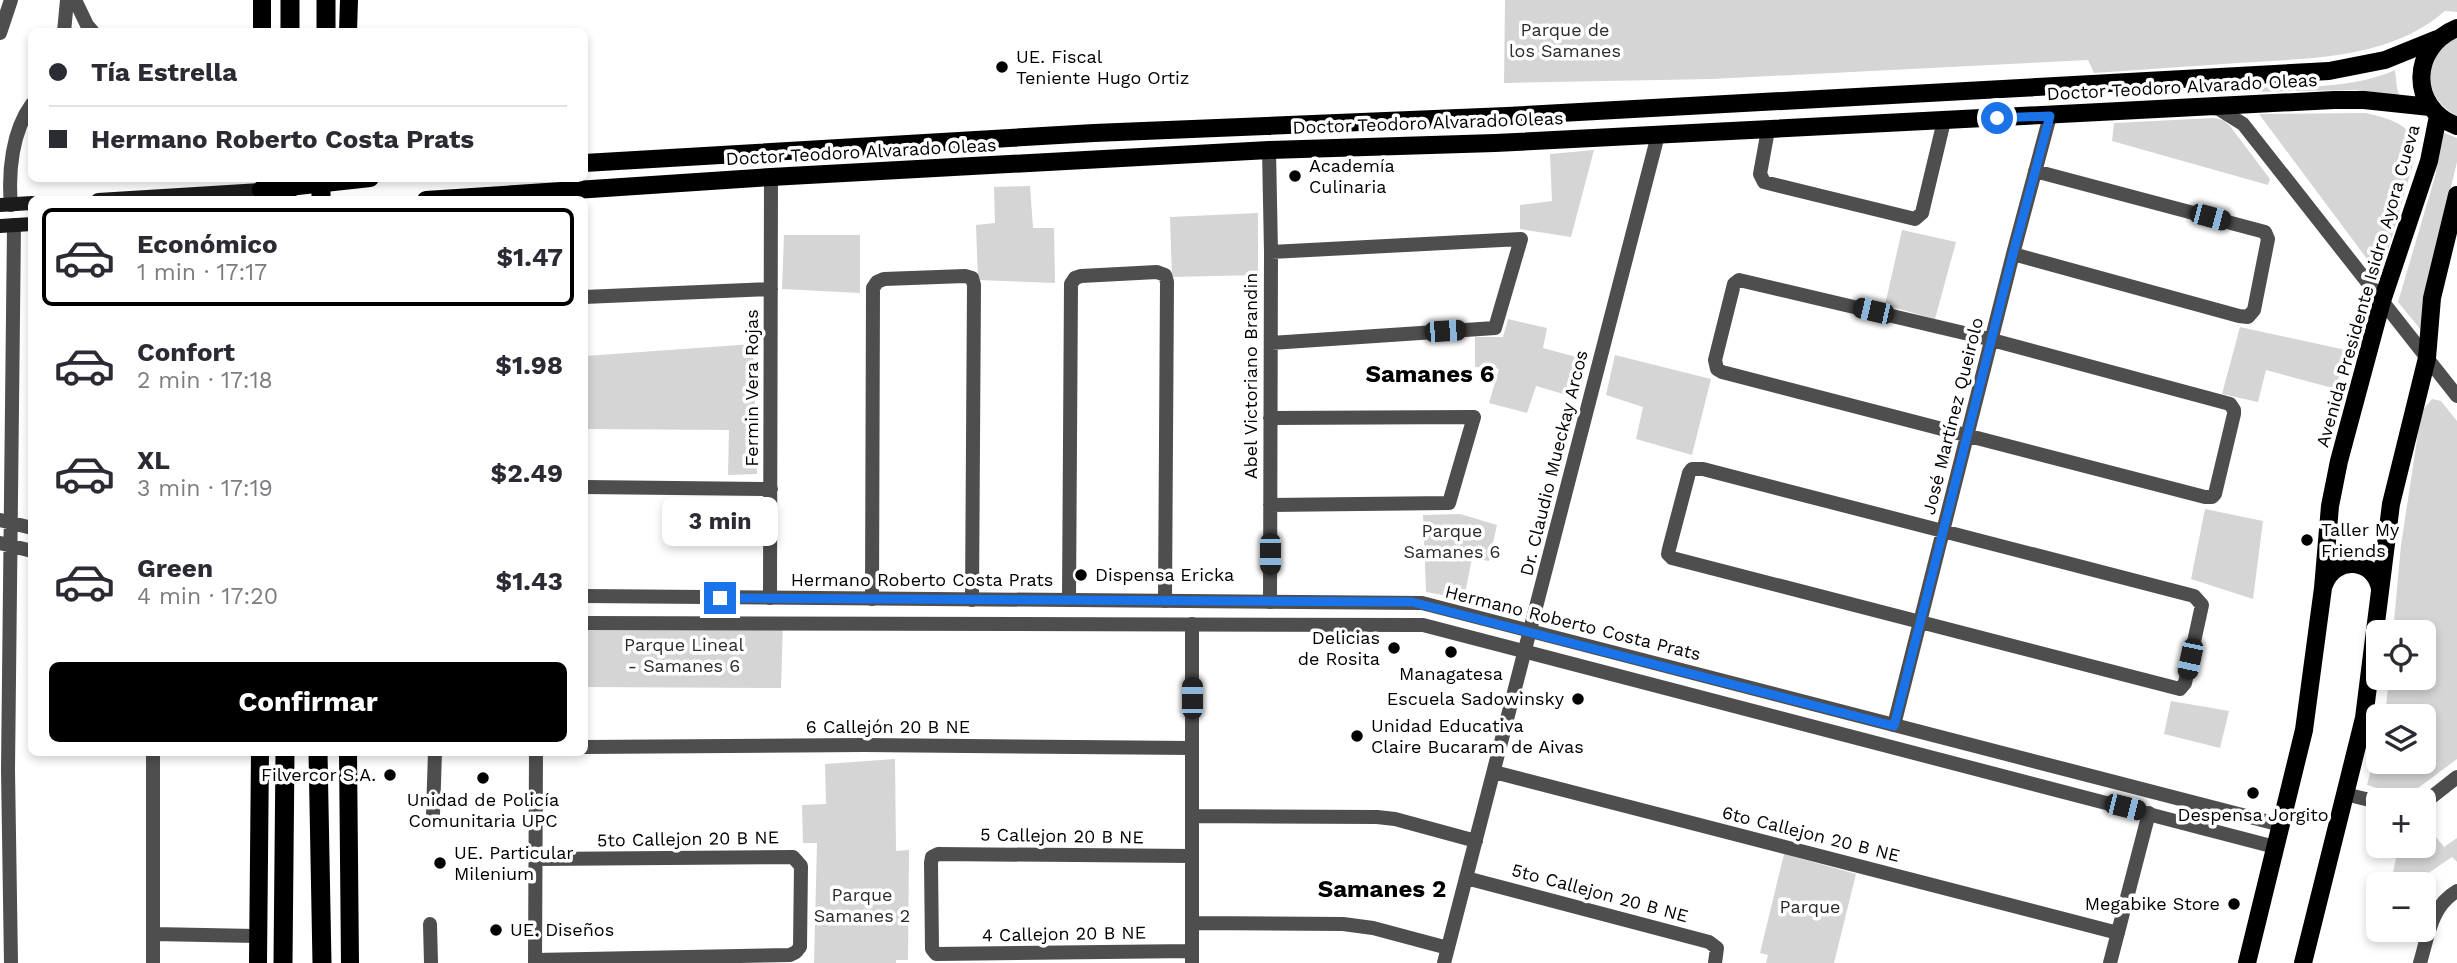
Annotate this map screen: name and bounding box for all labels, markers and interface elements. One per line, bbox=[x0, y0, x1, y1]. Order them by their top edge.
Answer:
park label: Parque de los Samanes bbox=[1509, 19, 1621, 61]
place label: UE. Fiscal Teniente Hugo Ortiz bbox=[1016, 46, 1189, 88]
text: Tía Estrella bbox=[91, 57, 237, 87]
marker: UE. Fiscal Teniente Hugo Ortiz bbox=[994, 59, 1010, 75]
street label: Doctor Teodoro Alvarado Oleas bbox=[2046, 69, 2318, 104]
route start bbox=[1981, 102, 2013, 134]
street label: Doctor Teodoro Alvarado Oleas bbox=[1292, 107, 1564, 138]
street label: Avenida Presidente Isidro Ayora Cueva bbox=[2311, 122, 2424, 450]
text: Hermano Roberto Costa Prats bbox=[91, 124, 474, 154]
street label: Doctor Teodoro Alvarado Oleas bbox=[725, 134, 997, 169]
place label: Academía Culinaria bbox=[1309, 155, 1395, 197]
marker: Academía Culinaria bbox=[1287, 168, 1303, 184]
car bbox=[2187, 201, 2234, 233]
icon: car bbox=[53, 226, 116, 289]
text: Económico bbox=[137, 229, 278, 259]
text: $1.47 bbox=[496, 242, 563, 272]
text: 1 min · 17:17 bbox=[137, 259, 267, 286]
street label: Abel Victoriano Brandin bbox=[1240, 273, 1261, 479]
car bbox=[1851, 296, 1896, 326]
street label: Fermin Vera Rojas bbox=[741, 309, 762, 467]
street label: José Martínez Queirolo bbox=[1918, 315, 1987, 517]
car bbox=[1424, 319, 1467, 343]
icon: car bbox=[53, 334, 116, 397]
text: Confort bbox=[137, 337, 235, 367]
street label: Dr. Claudio Mueckay Arcos bbox=[1515, 348, 1592, 578]
text: $1.98 bbox=[495, 350, 563, 380]
district label: Samanes 6 bbox=[1366, 360, 1494, 388]
text: 2 min · 17:18 bbox=[137, 367, 273, 394]
icon: car bbox=[53, 442, 116, 505]
text: XL bbox=[137, 445, 170, 475]
text: $2.49 bbox=[491, 458, 563, 488]
text: 3 min · 17:19 bbox=[137, 475, 273, 502]
callout: 3 min bbox=[662, 496, 778, 546]
text: 3 min bbox=[689, 508, 751, 535]
place label: Taller My Friends bbox=[2321, 519, 2400, 561]
park label: Parque Samanes 6 bbox=[1404, 520, 1500, 562]
marker: Taller My Friends bbox=[2299, 532, 2315, 548]
car bbox=[1260, 533, 1281, 575]
icon: car bbox=[53, 550, 116, 613]
text: Green bbox=[137, 553, 213, 583]
place label: Dispensa Ericka bbox=[1095, 564, 1234, 585]
text: $1.43 bbox=[495, 566, 563, 596]
marker: Dispensa Ericka bbox=[1073, 567, 1089, 583]
street label: Hermano Roberto Costa Prats bbox=[791, 569, 1053, 590]
street label: Hermano Roberto Costa Prats bbox=[1443, 581, 1703, 664]
route end bbox=[704, 582, 736, 614]
text: 4 min · 17:20 bbox=[137, 583, 278, 610]
map controls bbox=[2366, 620, 2436, 942]
button: locate bbox=[2366, 620, 2436, 690]
place label: Delicias de Rosita bbox=[1298, 627, 1380, 669]
park label: Parque Lineal - Samanes 6 bbox=[624, 634, 744, 676]
car bbox=[2176, 636, 2205, 682]
marker: Delicias de Rosita bbox=[1386, 640, 1402, 656]
marker: Managatesa bbox=[1443, 644, 1459, 660]
button: Confirmar bbox=[49, 662, 567, 742]
place label: Managatesa bbox=[1399, 663, 1503, 684]
car bbox=[1182, 677, 1203, 719]
place label: Escuela Sadowinsky bbox=[1387, 688, 1565, 709]
marker: Escuela Sadowinsky bbox=[1570, 691, 1586, 707]
button: layers bbox=[2366, 704, 2436, 774]
place label: Unidad Educativa Claire Bucaram de Aivas bbox=[1371, 715, 1584, 757]
street label: 6 Callejón 20 B NE bbox=[806, 716, 970, 737]
marker: Unidad Educativa Claire Bucaram de Aivas bbox=[1349, 728, 1365, 744]
place label: Filvercor S.A. bbox=[261, 764, 376, 785]
marker: Filvercor S.A. bbox=[382, 767, 398, 783]
marker: Unidad de Policía Comunitaria UPC bbox=[475, 770, 491, 786]
marker: Despensa Jorgito bbox=[2245, 785, 2261, 801]
button: + bbox=[2366, 788, 2436, 858]
place label: Unidad de Policía Comunitaria UPC bbox=[407, 789, 559, 831]
car bbox=[2103, 792, 2148, 822]
street label: 6to Callejon 20 B NE bbox=[1720, 801, 1902, 866]
place label: Despensa Jorgito bbox=[2177, 804, 2329, 825]
street label: 5 Callejon 20 B NE bbox=[980, 824, 1144, 847]
street label: 5to Callejon 20 B NE bbox=[597, 826, 779, 851]
place label: UE. Particular Milenium bbox=[454, 842, 574, 884]
marker: UE. Particular Milenium bbox=[432, 855, 448, 871]
street label: 5to Callejon 20 B NE bbox=[1509, 859, 1691, 926]
button: − bbox=[2366, 872, 2436, 942]
district label: Samanes 2 bbox=[1318, 875, 1446, 903]
park label: Parque Samanes 2 bbox=[814, 884, 910, 926]
place label: Megabike Store bbox=[2085, 893, 2220, 914]
park label: Parque bbox=[1779, 896, 1841, 917]
marker: Megabike Store bbox=[2226, 896, 2242, 912]
place label: UE. Diseños bbox=[510, 919, 614, 940]
marker: UE. Diseños bbox=[488, 922, 504, 938]
street label: 4 Callejon 20 B NE bbox=[982, 922, 1146, 945]

